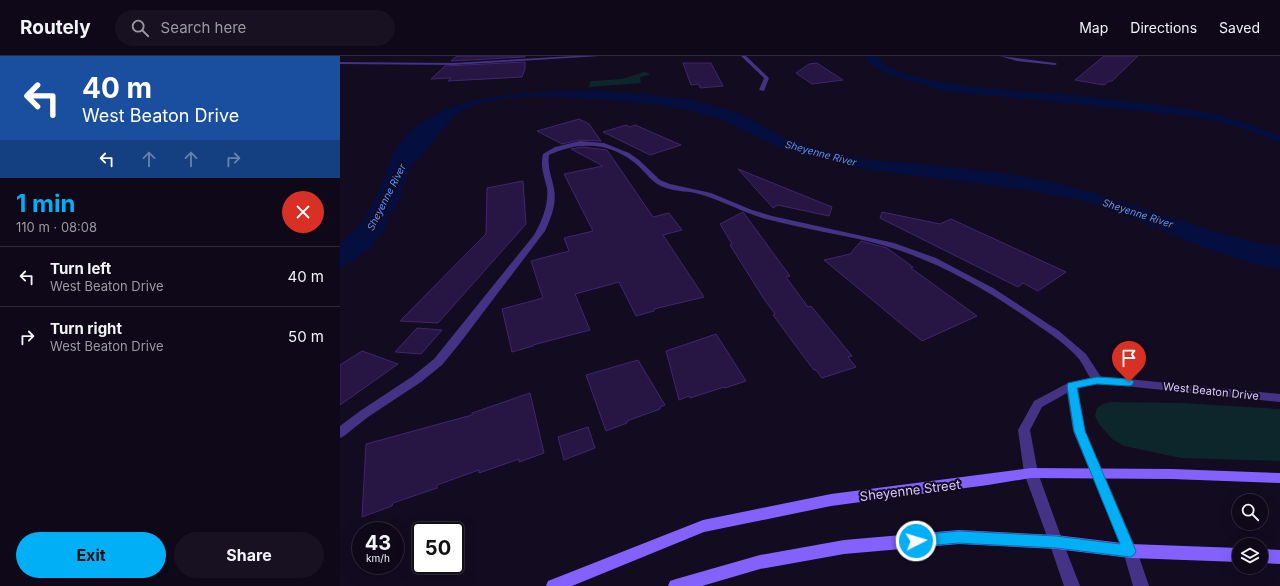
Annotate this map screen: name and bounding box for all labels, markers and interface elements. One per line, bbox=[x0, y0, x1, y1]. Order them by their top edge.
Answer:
search box bbox=[115, 10, 395, 46]
text: Routely bbox=[20, 16, 91, 39]
icon: search bbox=[129, 17, 151, 39]
text: Search here bbox=[161, 18, 246, 37]
text: Map bbox=[1079, 19, 1108, 36]
text: Directions bbox=[1130, 19, 1197, 36]
text: Saved bbox=[1219, 19, 1260, 36]
text: 40 m bbox=[82, 71, 152, 105]
icon: left bbox=[16, 72, 68, 124]
text: West Beaton Drive bbox=[82, 105, 239, 126]
water label: Sheyenne River bbox=[784, 138, 858, 168]
icon: left bbox=[96, 148, 118, 170]
icon: ahead bbox=[138, 148, 160, 170]
icon: ahead bbox=[180, 148, 202, 170]
icon: right bbox=[222, 148, 244, 170]
water label: Sheyenne River bbox=[364, 161, 408, 232]
text: 1 min bbox=[16, 189, 75, 218]
button: close bbox=[282, 191, 324, 233]
water label: Sheyenne River bbox=[1101, 196, 1175, 230]
text: 110 m · 08:08 bbox=[16, 219, 97, 235]
text: Turn left bbox=[50, 259, 111, 278]
icon: left bbox=[16, 266, 38, 288]
text: 40 m bbox=[287, 267, 324, 286]
text: West Beaton Drive bbox=[50, 278, 164, 294]
text: Turn right bbox=[50, 319, 122, 338]
icon: right bbox=[16, 326, 38, 348]
text: 50 m bbox=[288, 327, 324, 346]
text: West Beaton Drive bbox=[50, 338, 164, 354]
pin bbox=[1112, 341, 1146, 382]
icon: arrive bbox=[1118, 347, 1140, 369]
street label: West Beaton Drive bbox=[1163, 379, 1259, 403]
street label: Sheyenne Street bbox=[859, 476, 961, 504]
map controls bbox=[1232, 494, 1268, 574]
button: search bbox=[1232, 494, 1268, 530]
position arrow bbox=[895, 520, 937, 562]
speed limit sign: 50 bbox=[412, 522, 464, 574]
text: 43 bbox=[365, 531, 391, 555]
button: Exit bbox=[16, 532, 166, 578]
button: Share bbox=[174, 532, 324, 578]
button: layers bbox=[1232, 538, 1268, 574]
text: km/h bbox=[366, 552, 390, 564]

